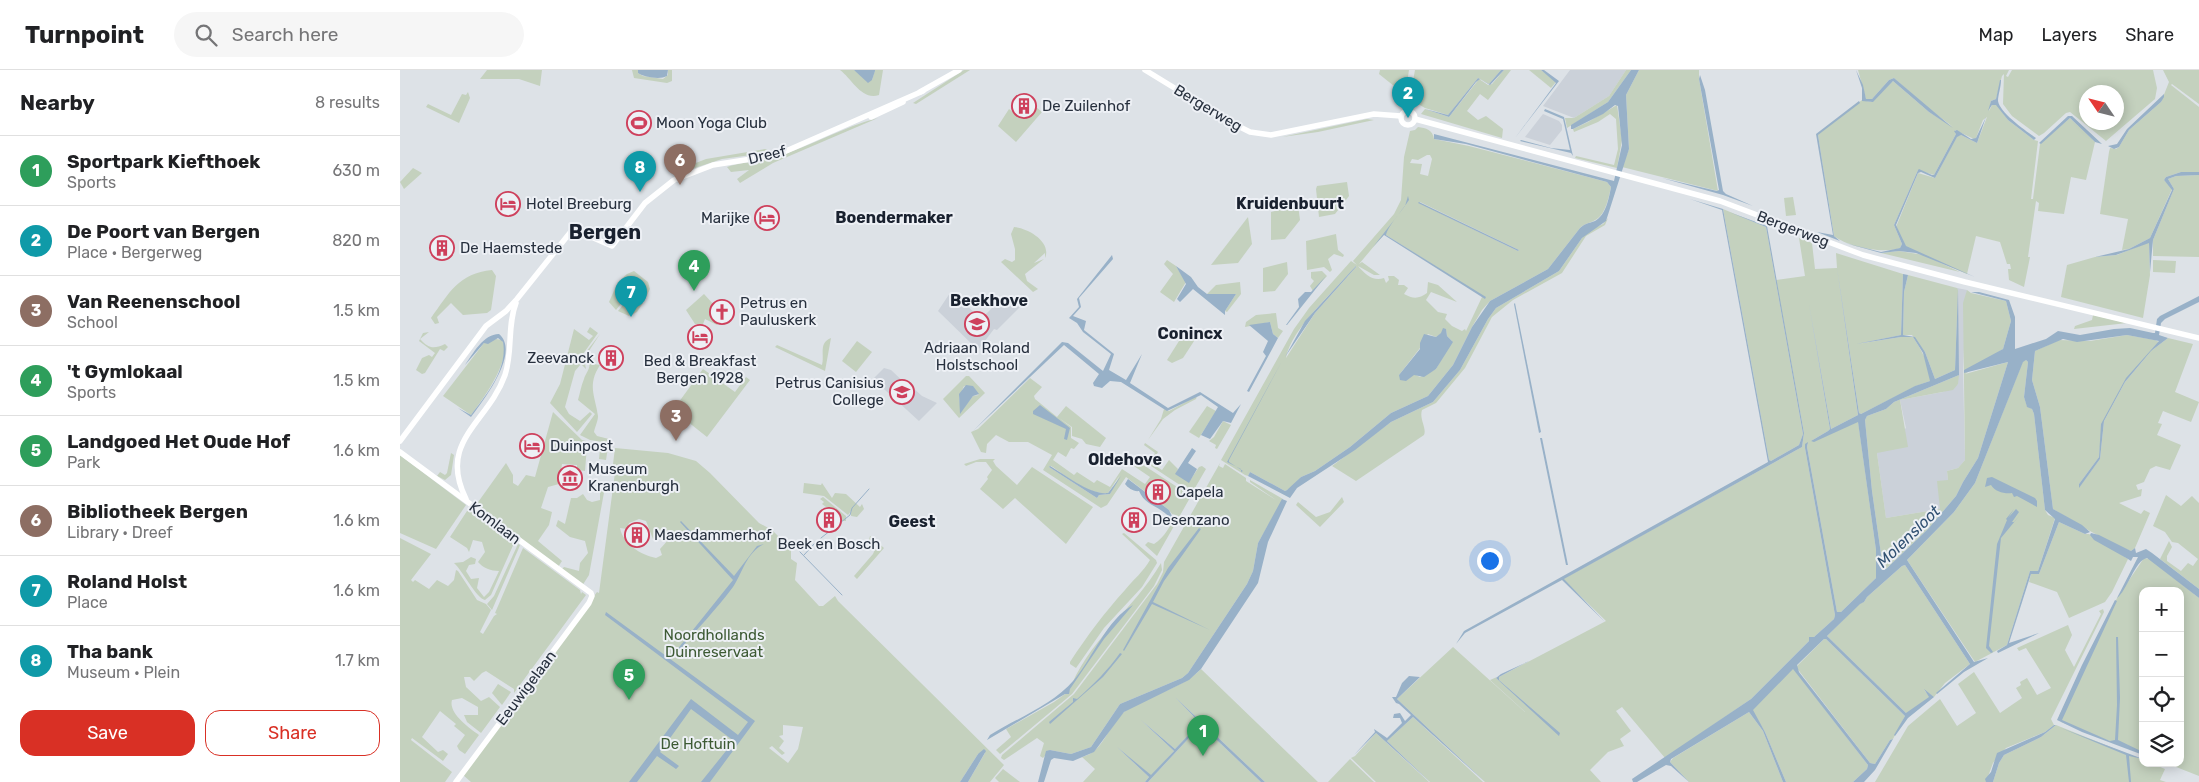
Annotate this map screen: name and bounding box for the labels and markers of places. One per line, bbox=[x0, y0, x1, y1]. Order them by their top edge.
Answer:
pin: 2 bbox=[1392, 77, 1424, 118]
building icon: De Zuilenhof bbox=[1011, 93, 1037, 119]
place label: De Zuilenhof bbox=[1042, 97, 1131, 115]
sports icon: Moon Yoga Club bbox=[626, 110, 652, 136]
place label: Moon Yoga Club bbox=[656, 114, 767, 132]
pin: 6 bbox=[664, 144, 696, 185]
pin: 8 bbox=[624, 151, 656, 192]
hotel icon: Hotel Breeburg bbox=[495, 191, 521, 217]
place label: Hotel Breeburg bbox=[526, 195, 632, 213]
hotel icon: Marijke bbox=[754, 205, 780, 231]
place label: Marijke bbox=[701, 209, 750, 227]
building icon: De Haemstede bbox=[429, 235, 455, 261]
place label: De Haemstede bbox=[460, 239, 562, 257]
pin: 4 bbox=[678, 250, 710, 291]
pin: 7 bbox=[615, 276, 647, 317]
place label: Petrus en Pauluskerk bbox=[740, 294, 817, 329]
church icon: Petrus en Pauluskerk bbox=[709, 299, 735, 325]
school or university icon: Adriaan Roland Holstschool bbox=[964, 311, 990, 337]
hotel icon: Bed & Breakfast Bergen 1928 bbox=[687, 324, 713, 350]
place label: Adriaan Roland Holstschool bbox=[924, 339, 1030, 374]
building icon: Zeevanck bbox=[598, 345, 624, 371]
place label: Zeevanck bbox=[527, 349, 594, 367]
place label: Bed & Breakfast Bergen 1928 bbox=[644, 352, 756, 387]
place label: Petrus Canisius College bbox=[775, 374, 884, 409]
school or university icon: Petrus Canisius College bbox=[889, 379, 915, 405]
pin: 3 bbox=[660, 400, 692, 441]
hotel icon: Duinpost bbox=[519, 433, 545, 459]
place label: Duinpost bbox=[550, 437, 613, 455]
place label: Museum Kranenburgh bbox=[588, 460, 679, 495]
museum icon: Museum Kranenburgh bbox=[557, 465, 583, 491]
building icon: Capela bbox=[1145, 479, 1171, 505]
place label: Capela bbox=[1176, 483, 1224, 501]
building icon: Beek en Bosch bbox=[816, 507, 842, 533]
building icon: Desenzano bbox=[1121, 507, 1147, 533]
place label: Desenzano bbox=[1152, 511, 1230, 529]
building icon: Maesdammerhof bbox=[624, 522, 650, 548]
place label: Maesdammerhof bbox=[654, 526, 772, 544]
place label: Beek en Bosch bbox=[778, 535, 880, 553]
pin: 5 bbox=[613, 659, 645, 700]
pin: 1 bbox=[1187, 715, 1219, 756]

